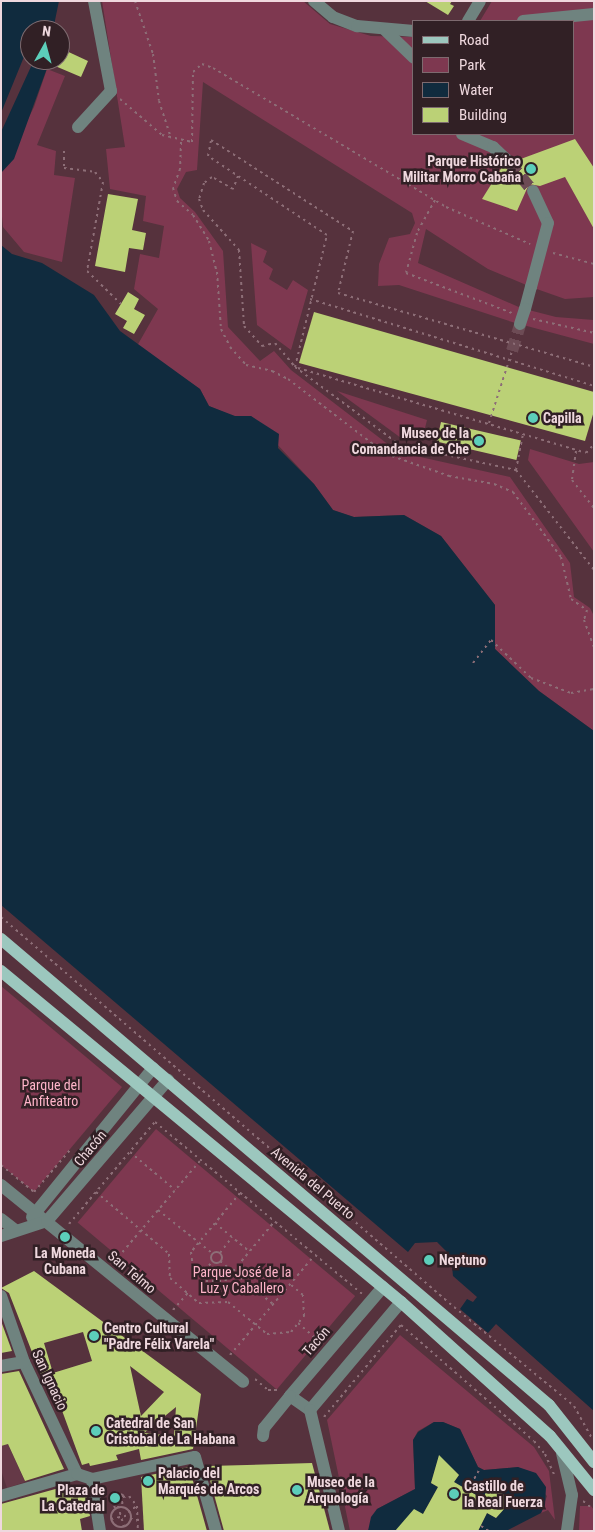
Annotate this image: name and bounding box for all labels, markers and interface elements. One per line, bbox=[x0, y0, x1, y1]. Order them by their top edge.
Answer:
north arrow bbox=[20, 20, 70, 70]
legend bbox=[412, 20, 575, 135]
text: N bbox=[41, 23, 52, 40]
text: Road bbox=[459, 31, 489, 49]
text: Park bbox=[459, 56, 486, 74]
text: Water bbox=[459, 81, 493, 99]
text: Building bbox=[459, 106, 507, 124]
place label: Parque Histórico Militar Morro Cabaña bbox=[403, 153, 521, 186]
marker: Parque Histórico Militar Morro Cabaña bbox=[525, 163, 537, 175]
place label: Capilla bbox=[543, 410, 582, 426]
marker: Capilla bbox=[527, 412, 539, 424]
place label: Museo de la Comandancia de Che bbox=[352, 425, 469, 458]
marker: Museo de la Comandancia de Che bbox=[473, 435, 485, 447]
park label: Parque del Anfiteatro bbox=[22, 1077, 80, 1110]
street label: Chacón bbox=[70, 1127, 110, 1169]
street label: Avenida del Puerto bbox=[268, 1143, 358, 1223]
marker: La Moneda Cubana bbox=[59, 1231, 71, 1243]
place label: La Moneda Cubana bbox=[34, 1245, 96, 1278]
street label: San Telmo bbox=[104, 1247, 160, 1297]
place label: Neptuno bbox=[439, 1252, 486, 1268]
marker: Neptuno bbox=[423, 1254, 435, 1266]
park label: Parque José de la Luz y Caballero bbox=[193, 1264, 291, 1296]
place label: Centro Cultural "Padre Félix Varela" bbox=[104, 1320, 214, 1352]
street label: Tacón bbox=[299, 1323, 333, 1359]
marker: Centro Cultural "Padre Félix Varela" bbox=[88, 1330, 100, 1342]
street label: San Ignacio bbox=[29, 1347, 71, 1413]
place label: Catedral de San Cristobal de La Habana bbox=[106, 1415, 235, 1448]
marker: Catedral de San Cristobal de La Habana bbox=[90, 1425, 102, 1437]
place label: Palacio del Marqués de Arcos bbox=[158, 1465, 259, 1498]
place label: Museo de la Arquología bbox=[307, 1474, 375, 1506]
marker: Palacio del Marqués de Arcos bbox=[142, 1475, 154, 1487]
place label: Castillo de la Real Fuerza bbox=[464, 1478, 543, 1510]
place label: Plaza de La Catedral bbox=[41, 1482, 105, 1514]
marker: Museo de la Arquología bbox=[291, 1484, 303, 1496]
marker: Castillo de la Real Fuerza bbox=[448, 1488, 460, 1500]
marker: Plaza de La Catedral bbox=[109, 1492, 121, 1504]

